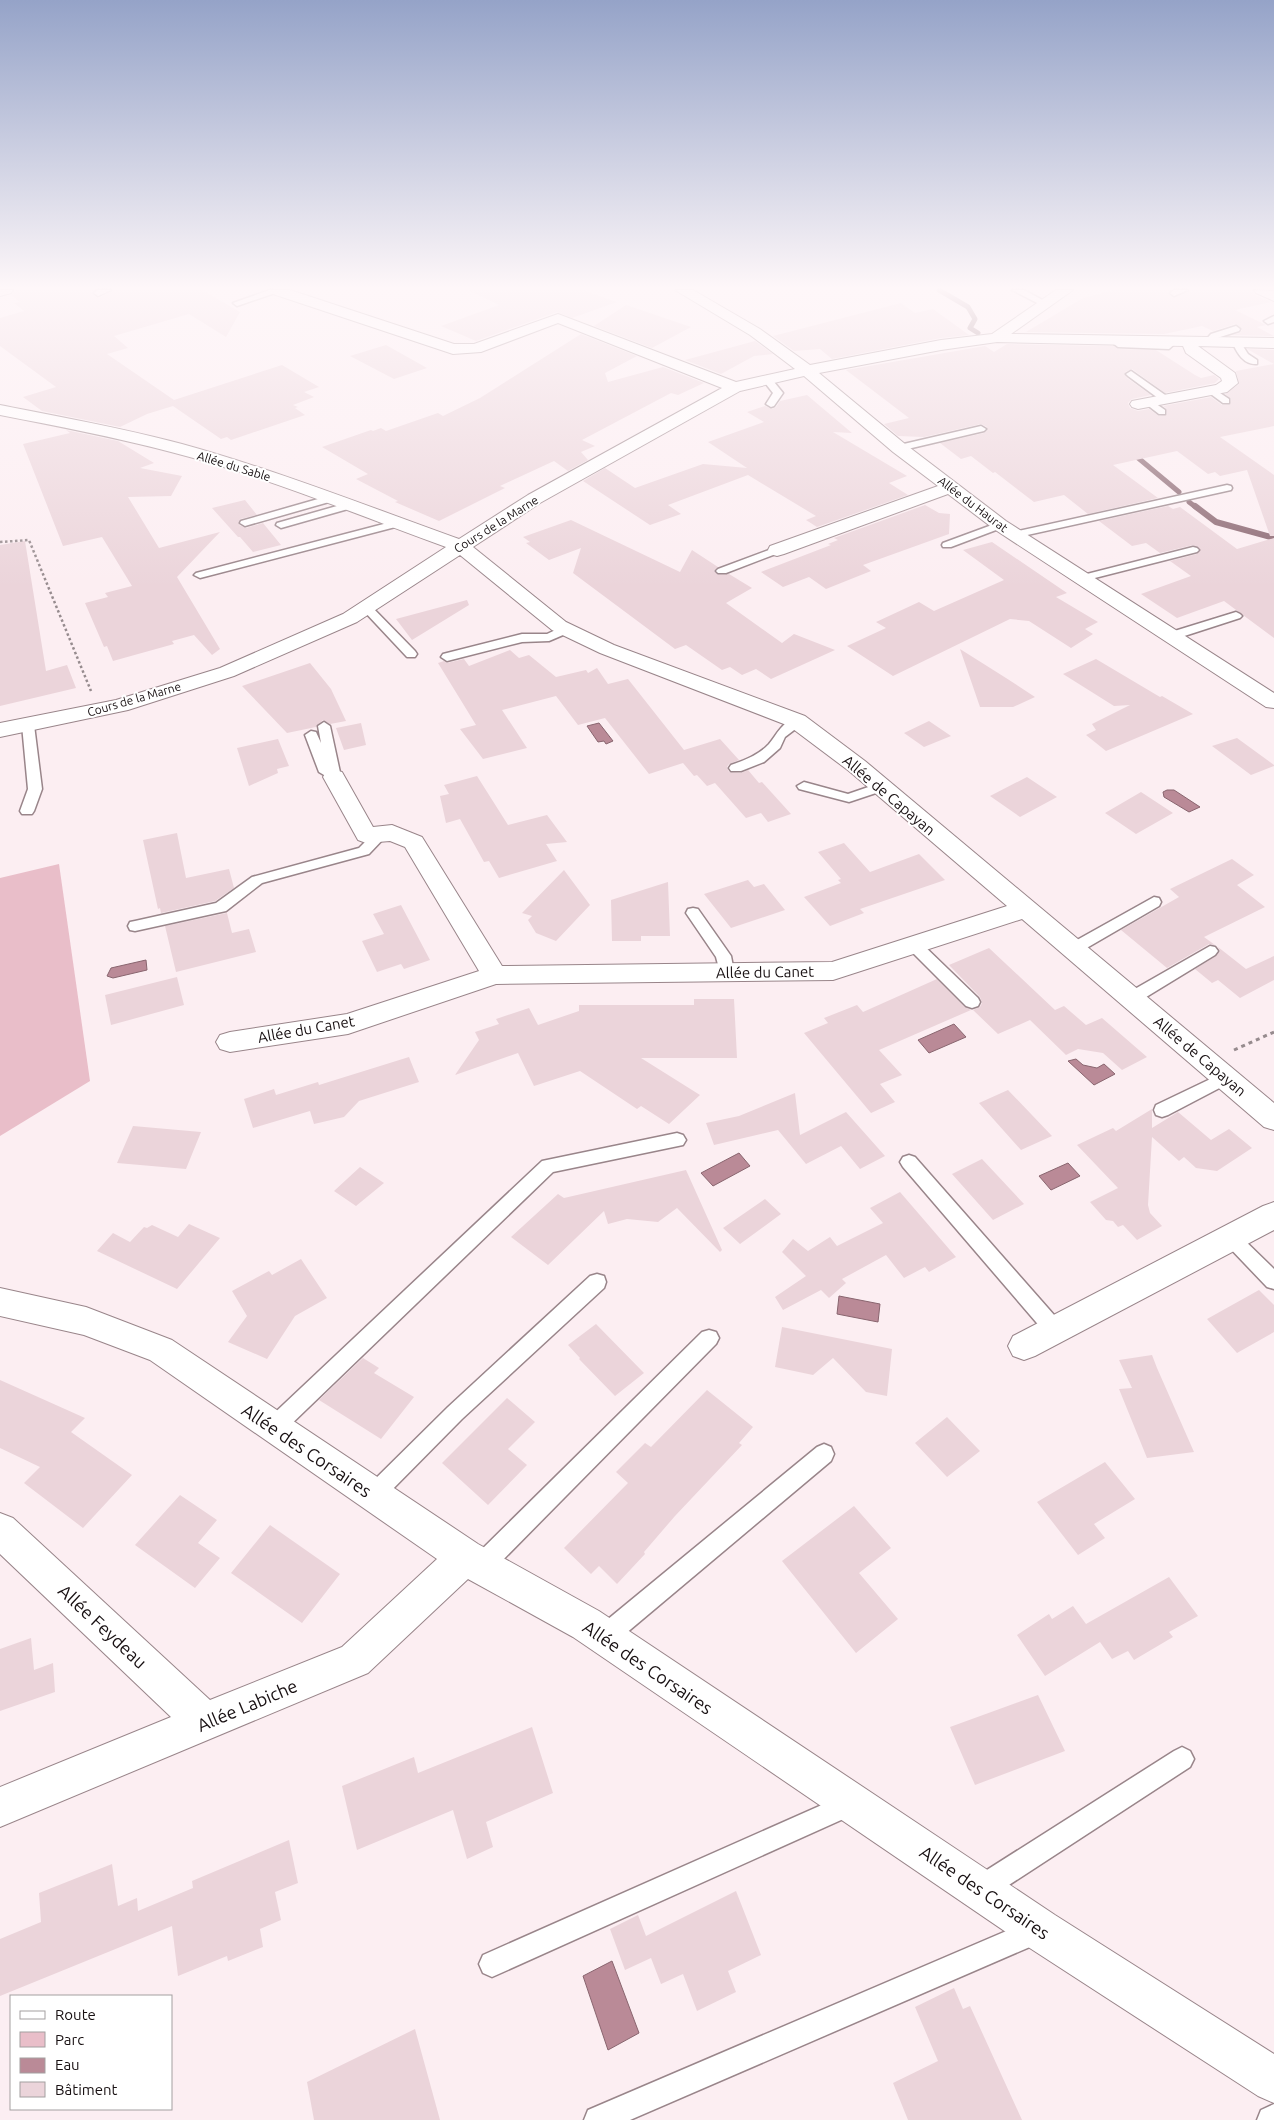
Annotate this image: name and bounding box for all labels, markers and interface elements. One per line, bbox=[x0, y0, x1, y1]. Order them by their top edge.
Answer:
street label: Allée du Sable bbox=[196, 449, 272, 483]
street label: Allée du Haurat bbox=[936, 474, 1010, 534]
street label: Cours de la Marne bbox=[451, 493, 541, 555]
street label: Cours de la Marne bbox=[86, 679, 182, 719]
street label: Allée de Capayan bbox=[839, 752, 939, 838]
street label: Allée du Canet bbox=[716, 963, 814, 981]
street label: Allée du Canet bbox=[256, 1012, 356, 1046]
street label: Allée de Capayan bbox=[1150, 1013, 1250, 1099]
street label: Allée des Corsaires bbox=[238, 1399, 376, 1501]
street label: Allée Feydeau bbox=[55, 1580, 151, 1672]
street label: Allée des Corsaires bbox=[579, 1616, 717, 1718]
street label: Allée Labiche bbox=[194, 1675, 300, 1735]
street label: Allée des Corsaires bbox=[916, 1841, 1054, 1943]
legend bbox=[10, 1995, 172, 2110]
text: Route bbox=[55, 2006, 96, 2023]
text: Parc bbox=[55, 2031, 84, 2048]
text: Eau bbox=[55, 2056, 80, 2073]
text: Bâtiment bbox=[55, 2081, 118, 2098]

